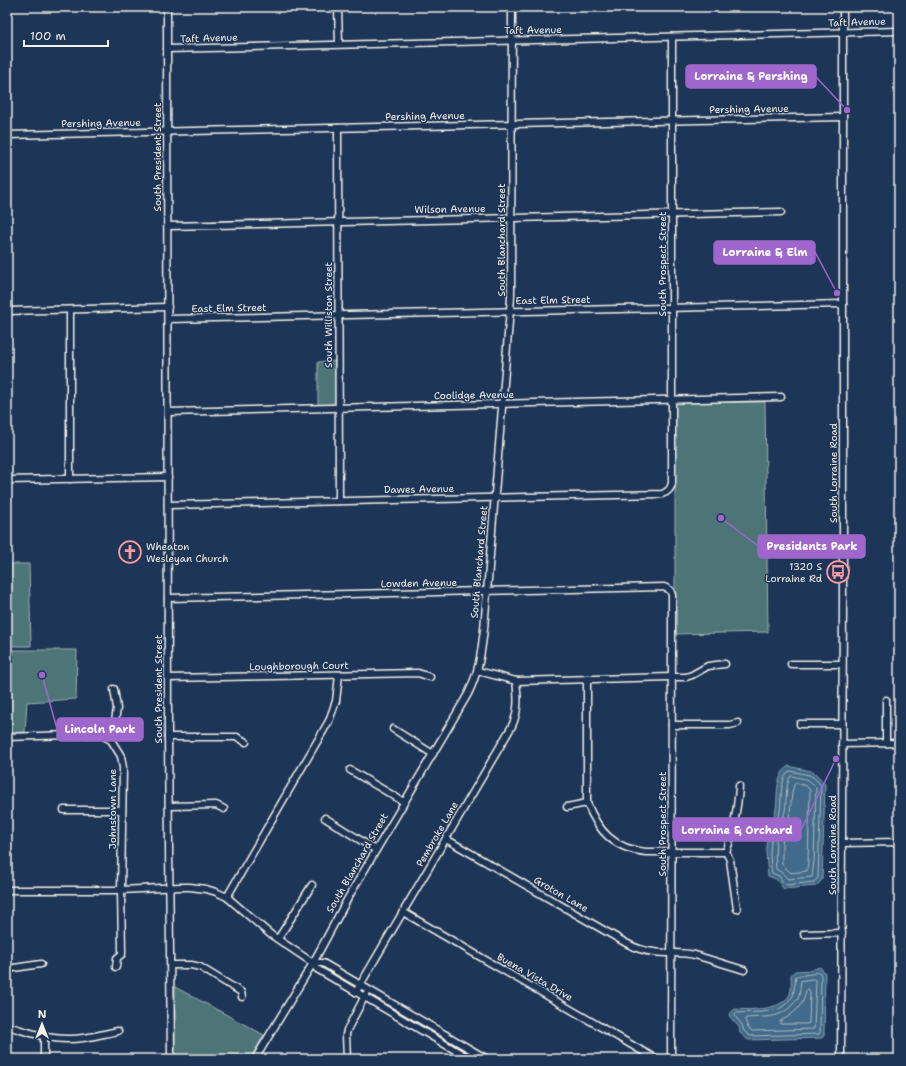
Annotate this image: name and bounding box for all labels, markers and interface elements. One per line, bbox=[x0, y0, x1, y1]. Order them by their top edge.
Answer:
street label: Taft Avenue bbox=[828, 14, 886, 30]
scale bar bbox=[24, 22, 108, 48]
street label: Taft Avenue bbox=[504, 23, 562, 37]
text: 100 m bbox=[30, 28, 66, 44]
street label: Taft Avenue bbox=[180, 30, 238, 46]
callout: Lorraine & Pershing bbox=[686, 65, 816, 88]
text: Lorraine & Pershing bbox=[694, 69, 808, 84]
street label: Pershing Avenue bbox=[709, 102, 789, 116]
street label: South President Street bbox=[151, 103, 164, 211]
street label: Pershing Avenue bbox=[385, 109, 465, 123]
street label: Pershing Avenue bbox=[61, 116, 141, 130]
street label: South Blanchard Street bbox=[495, 183, 508, 297]
street label: Wilson Avenue bbox=[414, 202, 486, 216]
street label: South Prospect Street bbox=[656, 212, 669, 316]
callout: Lorraine & Elm bbox=[714, 241, 815, 264]
text: Lorraine & Elm bbox=[722, 245, 808, 260]
street label: South Williston Street bbox=[322, 262, 335, 368]
street label: East Elm Street bbox=[515, 293, 591, 307]
street label: East Elm Street bbox=[191, 301, 267, 315]
street label: Coolidge Avenue bbox=[434, 388, 515, 402]
street label: South Lorraine Road bbox=[827, 422, 840, 523]
street label: Dawes Avenue bbox=[384, 482, 454, 496]
street label: South Blanchard Street bbox=[468, 505, 490, 619]
callout: Presidents Park bbox=[758, 535, 865, 558]
church icon: Wheaton Wesleyan Church bbox=[117, 539, 143, 565]
text: Presidents Park bbox=[767, 539, 857, 554]
place label: Wheaton Wesleyan Church bbox=[146, 540, 229, 565]
bus stop icon: 1320 S Lorraine Rd bbox=[825, 559, 851, 585]
place label: 1320 S Lorraine Rd bbox=[765, 560, 823, 585]
street label: Lowden Avenue bbox=[381, 576, 458, 590]
street label: South President Street bbox=[152, 635, 165, 743]
street label: Loughborough Court bbox=[249, 659, 349, 673]
callout: Lincoln Park bbox=[57, 718, 143, 741]
text: Lincoln Park bbox=[65, 722, 135, 737]
street label: Johnstown Lane bbox=[106, 768, 119, 849]
street label: South Prospect Street bbox=[656, 772, 669, 876]
street label: South Lorraine Road bbox=[826, 794, 839, 895]
street label: Pembroke Lane bbox=[413, 799, 461, 869]
street label: South Blanchard Street bbox=[323, 811, 391, 915]
callout: Lorraine & Orchard bbox=[673, 818, 801, 841]
text: Lorraine & Orchard bbox=[681, 823, 793, 838]
street label: Groton Lane bbox=[531, 873, 591, 915]
street label: Buena Vista Drive bbox=[495, 950, 575, 1004]
north arrow bbox=[22, 1004, 62, 1044]
text: N bbox=[38, 1007, 47, 1022]

